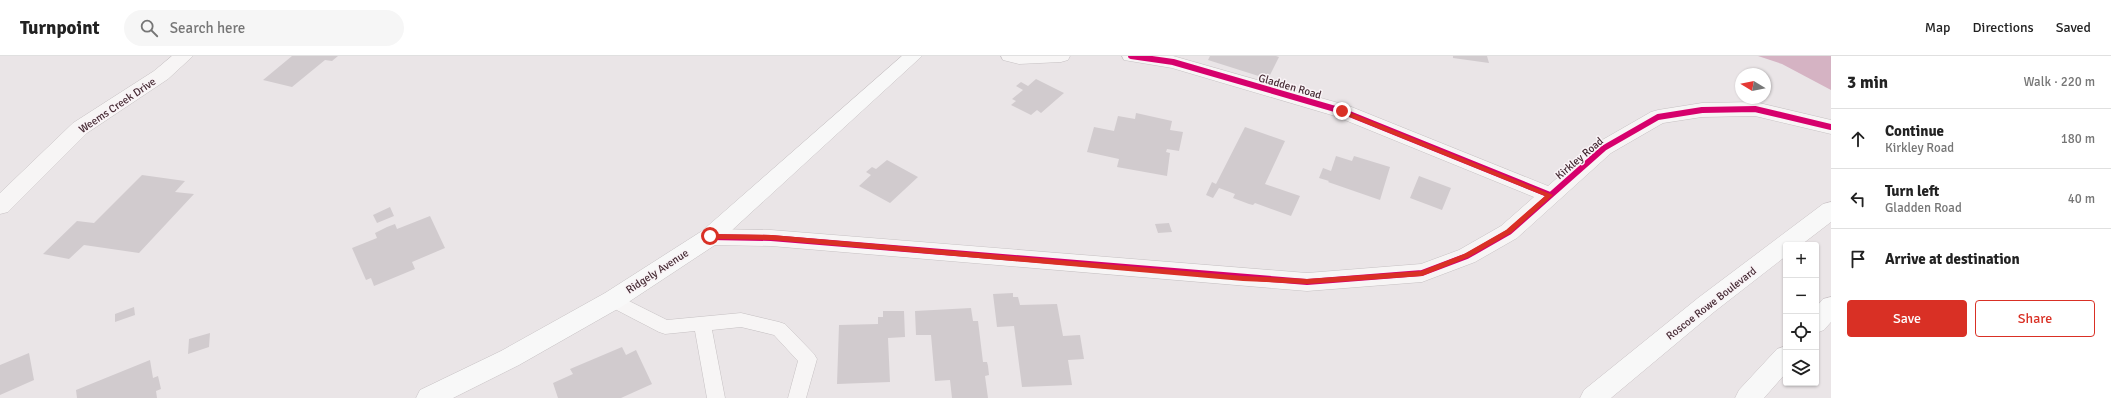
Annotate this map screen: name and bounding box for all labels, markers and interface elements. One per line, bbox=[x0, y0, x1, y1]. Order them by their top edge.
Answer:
search box bbox=[124, 10, 404, 46]
text: Turnpoint bbox=[20, 16, 100, 40]
icon: search bbox=[138, 17, 160, 39]
text: Search here bbox=[170, 19, 245, 37]
text: Map bbox=[1925, 19, 1951, 36]
text: Directions bbox=[1973, 19, 2034, 36]
text: Saved bbox=[2056, 19, 2091, 36]
north arrow bbox=[1735, 68, 1771, 104]
street label: Gladden Road bbox=[1257, 71, 1323, 102]
text: 3 min bbox=[1847, 72, 1888, 93]
text: Walk · 220 m bbox=[2024, 74, 2095, 90]
street label: Weems Creek Drive bbox=[76, 75, 158, 136]
route end bbox=[1333, 102, 1351, 120]
text: Continue bbox=[1885, 122, 1944, 140]
icon: ahead bbox=[1847, 128, 1869, 150]
text: 180 m bbox=[2061, 131, 2095, 147]
street label: Kirkley Road bbox=[1553, 134, 1606, 182]
text: Kirkley Road bbox=[1885, 140, 1954, 156]
text: Turn left bbox=[1885, 182, 1939, 200]
icon: left bbox=[1847, 188, 1869, 210]
text: 40 m bbox=[2068, 191, 2095, 207]
text: Gladden Road bbox=[1885, 200, 1962, 216]
route start bbox=[701, 227, 719, 245]
map controls bbox=[1783, 242, 1819, 386]
button: + bbox=[1783, 242, 1819, 278]
street label: Ridgely Avenue bbox=[624, 246, 691, 296]
icon: arrive bbox=[1847, 248, 1869, 270]
text: Arrive at destination bbox=[1885, 250, 2020, 268]
street label: Roscoe Rowe Boulevard bbox=[1664, 264, 1759, 343]
button: − bbox=[1783, 278, 1819, 314]
button: Save bbox=[1847, 300, 1967, 337]
button: Share bbox=[1975, 300, 2095, 337]
button: locate bbox=[1783, 314, 1819, 350]
button: layers bbox=[1783, 350, 1819, 386]

